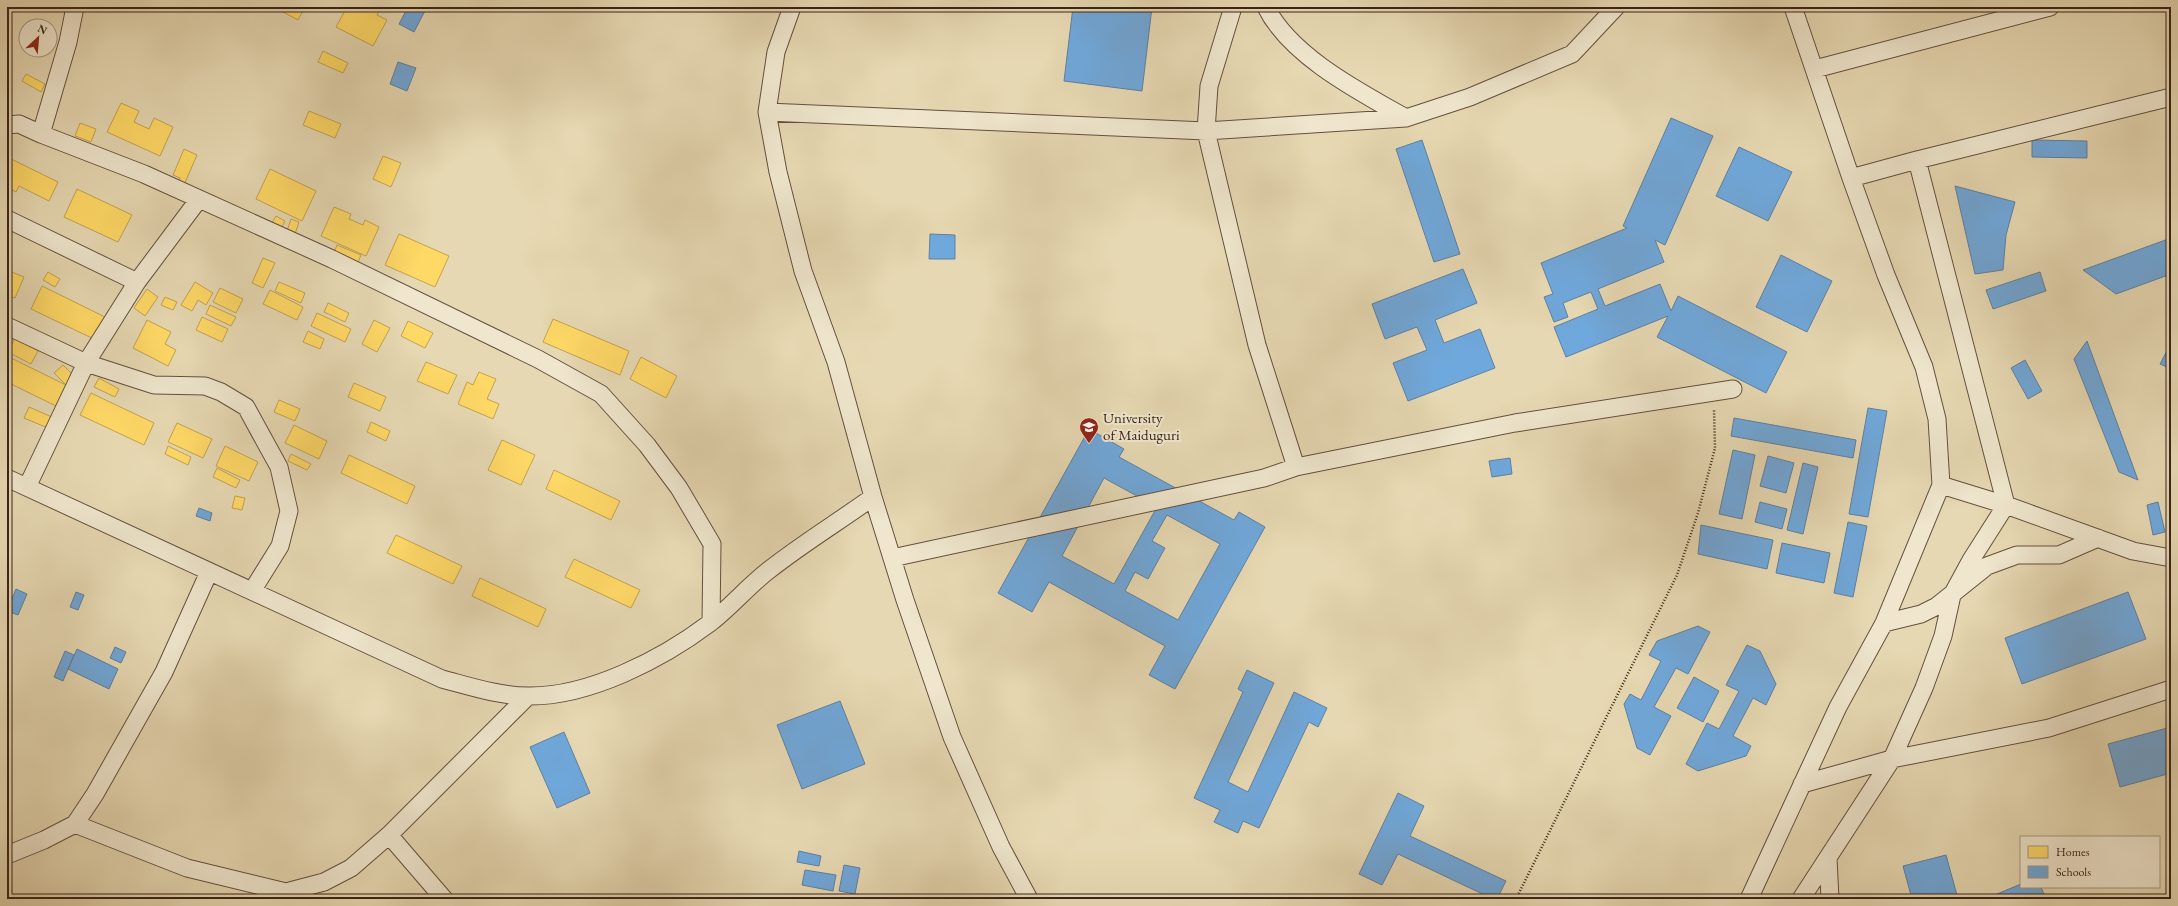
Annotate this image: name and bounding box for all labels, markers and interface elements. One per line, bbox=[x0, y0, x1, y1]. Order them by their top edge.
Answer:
north arrow bbox=[18, 18, 58, 58]
text: N bbox=[35, 21, 50, 37]
place label: University of Maiduguri bbox=[1103, 408, 1180, 444]
school or university icon: University of Maiduguri bbox=[1078, 416, 1100, 444]
legend bbox=[2020, 836, 2160, 888]
text: Homes bbox=[2056, 844, 2090, 860]
text: Schools bbox=[2056, 864, 2091, 880]

